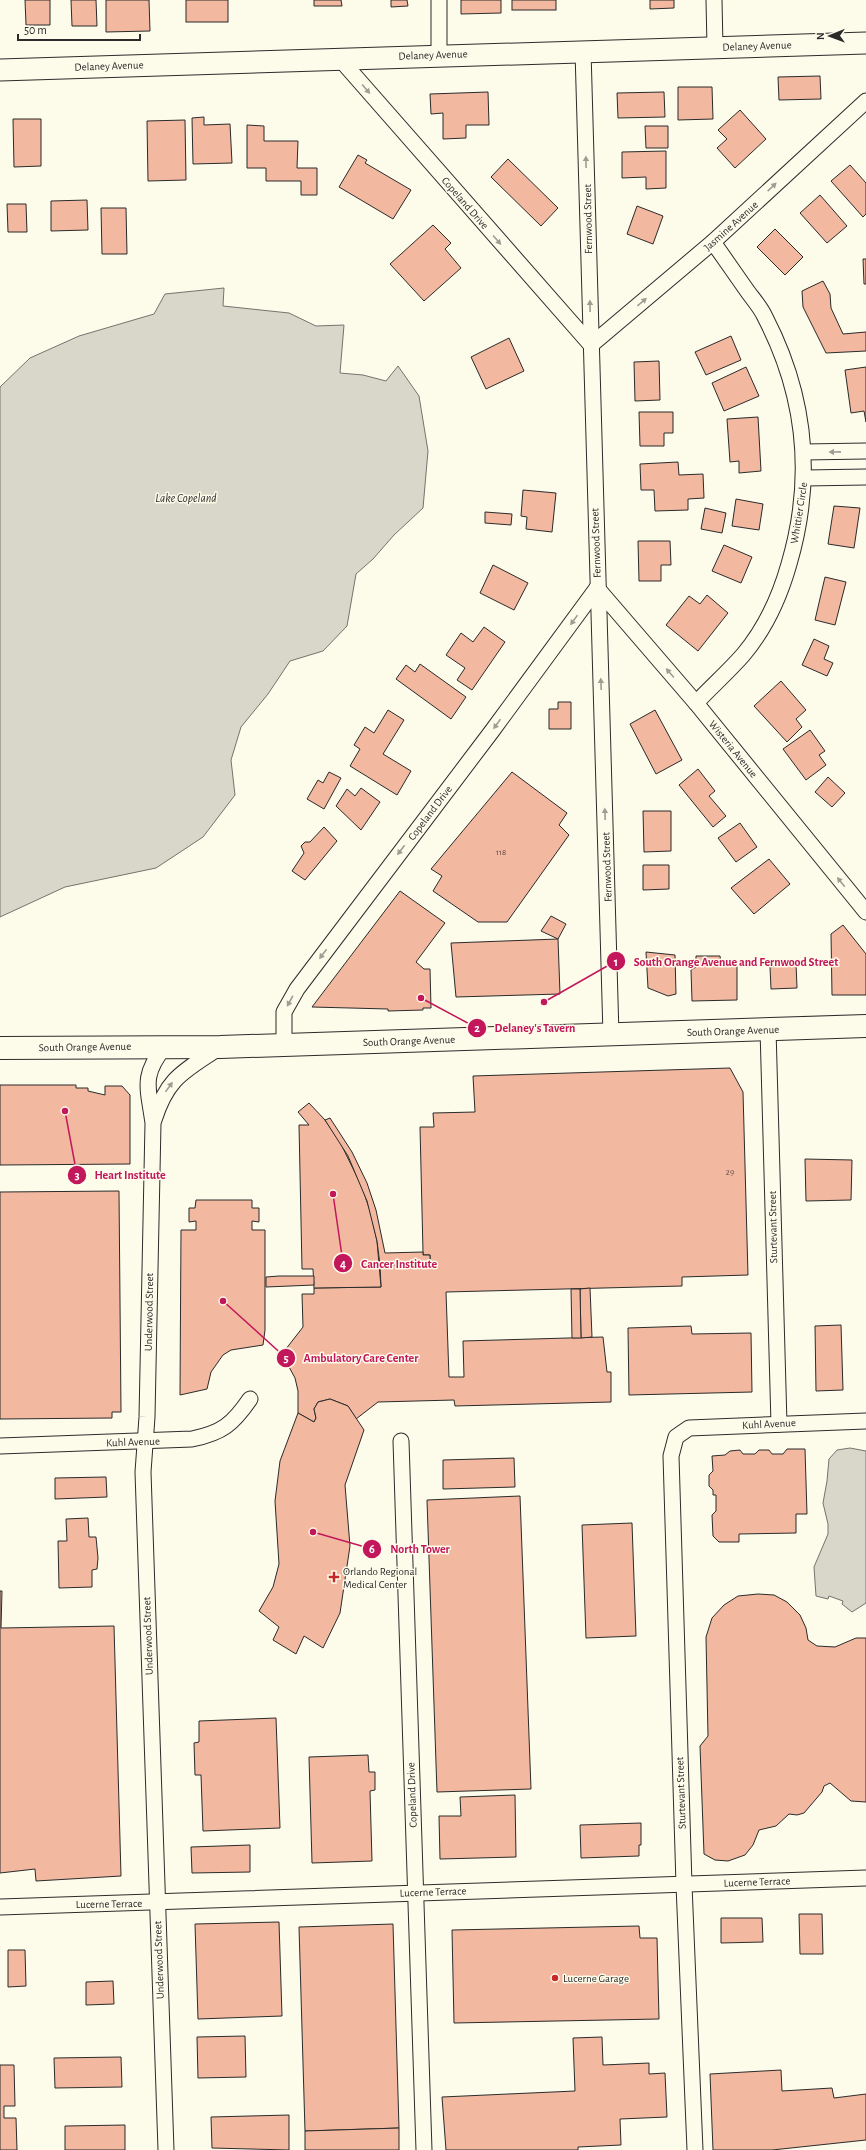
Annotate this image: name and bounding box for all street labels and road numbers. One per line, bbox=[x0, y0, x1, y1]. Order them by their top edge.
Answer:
street label: Delaney Avenue bbox=[722, 39, 792, 53]
street label: Delaney Avenue bbox=[398, 48, 468, 62]
street label: Delaney Avenue bbox=[74, 59, 144, 73]
street label: Copeland Drive bbox=[439, 175, 491, 231]
street label: Fernwood Street bbox=[582, 183, 594, 254]
street label: Jasmine Avenue bbox=[702, 199, 760, 253]
street label: Whittier Circle bbox=[789, 481, 809, 545]
street label: Fernwood Street bbox=[589, 507, 603, 578]
street label: Wisteria Avenue bbox=[707, 718, 759, 780]
street label: Copeland Drive bbox=[406, 784, 454, 842]
street label: Fernwood Street bbox=[600, 831, 614, 902]
street label: South Orange Avenue bbox=[687, 1024, 779, 1038]
street label: South Orange Avenue bbox=[363, 1034, 455, 1048]
street label: South Orange Avenue bbox=[39, 1041, 131, 1053]
street label: Sturtevant Street bbox=[767, 1190, 779, 1263]
street label: Underwood Street bbox=[143, 1272, 155, 1351]
street label: Kuhl Avenue bbox=[742, 1417, 796, 1431]
street label: Kuhl Avenue bbox=[106, 1436, 160, 1448]
street label: Underwood Street bbox=[141, 1596, 155, 1675]
street label: Sturtevant Street bbox=[674, 1756, 688, 1829]
street label: Copeland Drive bbox=[405, 1762, 419, 1828]
street label: Lucerne Terrace bbox=[723, 1875, 791, 1889]
street label: Lucerne Terrace bbox=[399, 1885, 467, 1899]
street label: Lucerne Terrace bbox=[76, 1898, 142, 1910]
street label: Underwood Street bbox=[152, 1920, 166, 1999]

